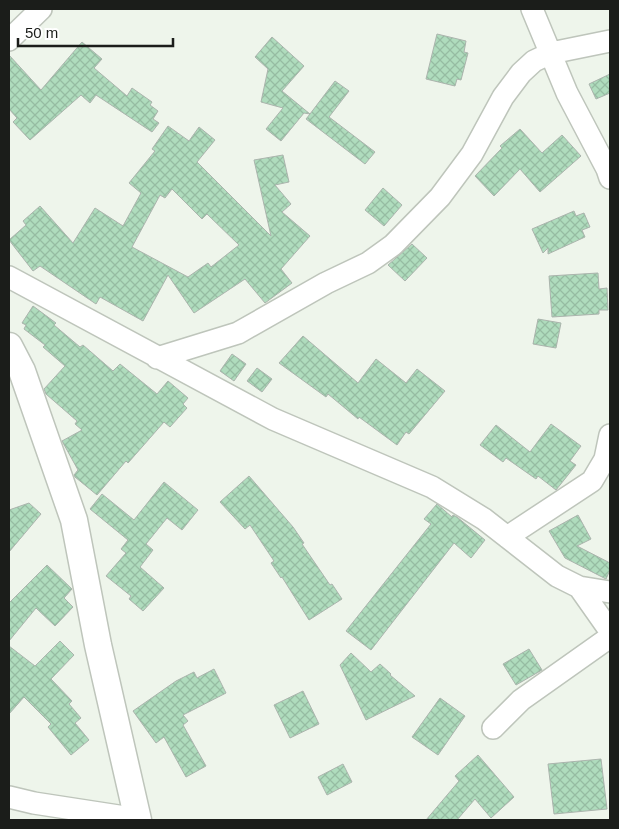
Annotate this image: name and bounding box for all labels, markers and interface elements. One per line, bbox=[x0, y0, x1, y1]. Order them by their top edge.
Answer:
scale bar bbox=[18, 15, 172, 47]
text: 50 m bbox=[25, 24, 58, 41]

